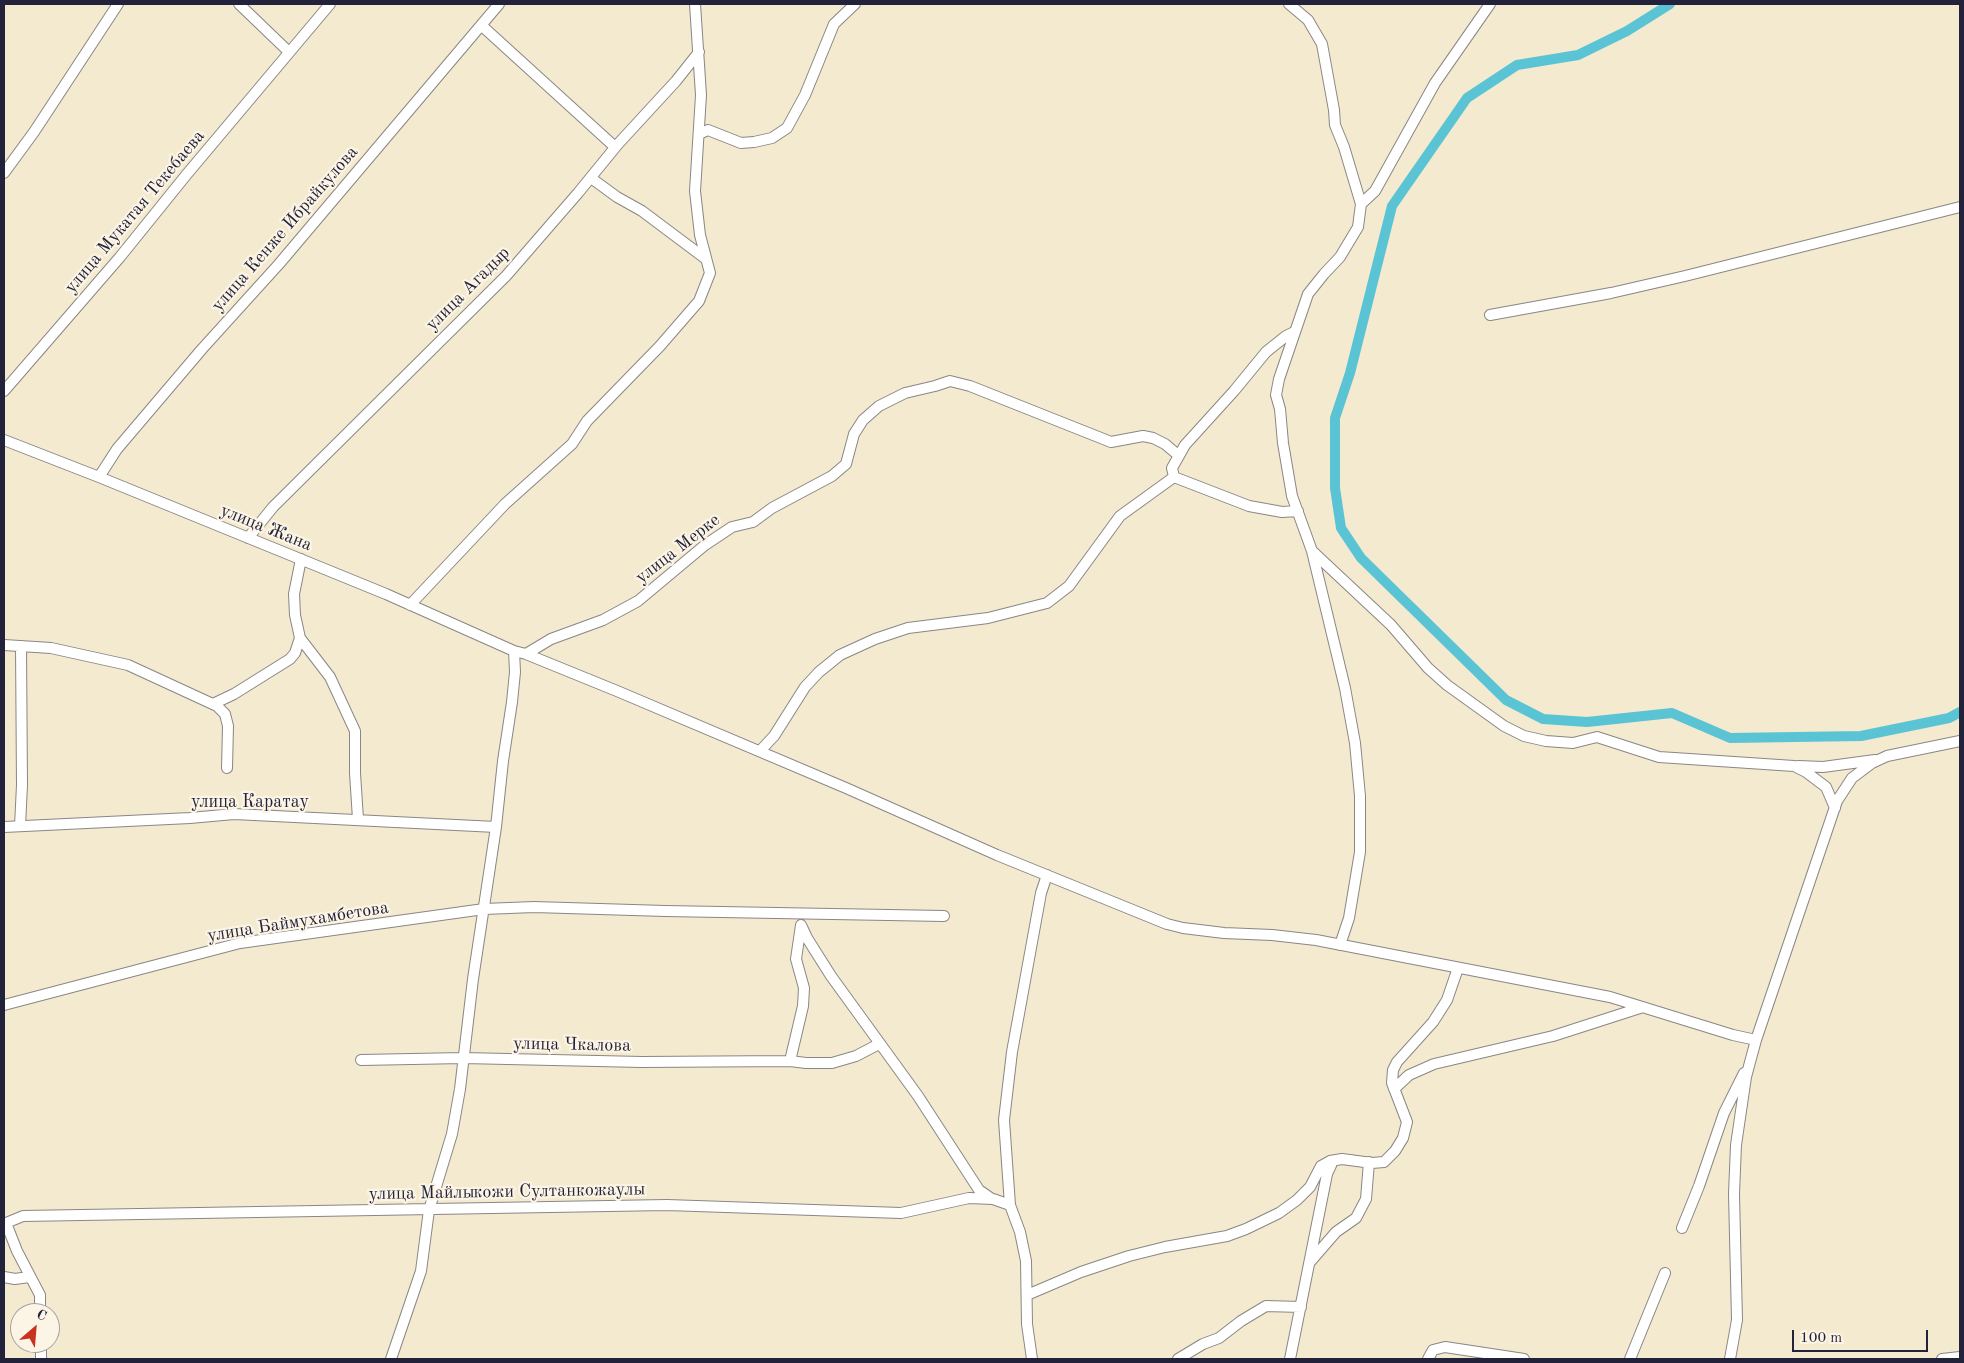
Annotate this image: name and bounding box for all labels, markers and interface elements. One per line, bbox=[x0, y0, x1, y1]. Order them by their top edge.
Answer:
street label: улица Мукатая Текебаева bbox=[60, 126, 210, 298]
street label: улица Кенже Ибрайкулова bbox=[207, 142, 363, 316]
street label: улица Агадыр bbox=[421, 242, 515, 336]
street label: улица Жана bbox=[217, 500, 315, 556]
street label: улица Мерке bbox=[632, 509, 724, 589]
street label: улица Каратау bbox=[191, 791, 309, 813]
street label: улица Баймухамбетова bbox=[206, 897, 390, 947]
street label: улица Чкалова bbox=[513, 1033, 631, 1057]
street label: улица Майлыкожи Султанкожаулы bbox=[369, 1179, 645, 1205]
north arrow bbox=[10, 1303, 60, 1353]
text: С bbox=[34, 1307, 49, 1324]
scale bar bbox=[1794, 1320, 1930, 1352]
text: 100 m bbox=[1800, 1331, 1842, 1346]

